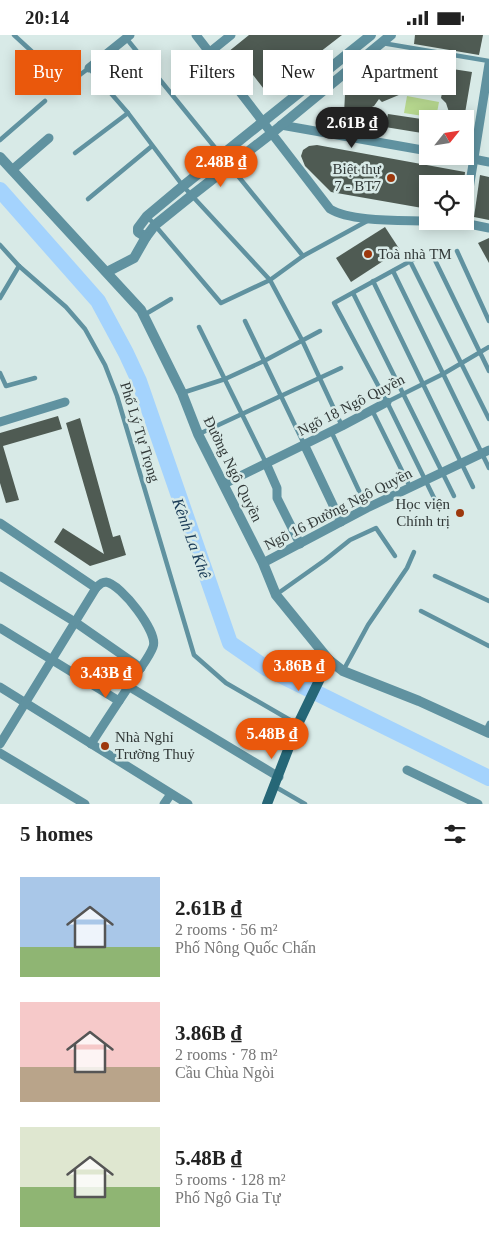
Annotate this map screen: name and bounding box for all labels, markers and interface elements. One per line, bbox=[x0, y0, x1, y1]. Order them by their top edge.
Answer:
text: 20:14 bbox=[25, 7, 69, 28]
chip: Buy bbox=[15, 50, 81, 95]
chip: Rent bbox=[91, 50, 161, 95]
chip: Filters bbox=[171, 50, 253, 95]
chip: New bbox=[263, 50, 333, 95]
chip: Apartment bbox=[343, 50, 456, 95]
pin: 2.61B ₫ bbox=[306, 107, 398, 149]
north arrow bbox=[419, 110, 474, 165]
map controls bbox=[419, 110, 474, 230]
text: 2.61B ₫ bbox=[327, 114, 377, 131]
pin: 2.48B ₫ bbox=[175, 145, 267, 188]
text: 2.48B ₫ bbox=[196, 153, 246, 170]
place label: Biệt thự 7 - BT7 bbox=[332, 161, 382, 194]
marker: Biệt thự 7 - BT7 bbox=[385, 172, 397, 184]
button: locate bbox=[419, 175, 474, 230]
place label: Toà nhà TM bbox=[378, 246, 452, 262]
marker: Toà nhà TM bbox=[362, 248, 374, 260]
street label: Ngõ 18 Ngô Quyền bbox=[295, 371, 408, 439]
street label: Phố Lý Tự Trọng bbox=[117, 380, 163, 485]
street label: Đường Ngô Quyền bbox=[201, 414, 266, 525]
street label: Ngõ 16 Đường Ngô Quyền bbox=[262, 465, 415, 553]
water label: Kênh La Khê bbox=[169, 495, 214, 582]
place label: Học viện Chính trị bbox=[395, 496, 450, 529]
marker: Học viện Chính trị bbox=[454, 507, 466, 519]
pin: 3.86B ₫ bbox=[253, 649, 345, 692]
pin: 3.43B ₫ bbox=[60, 657, 152, 699]
text: 3.86B ₫ bbox=[274, 657, 324, 674]
text: 3.43B ₫ bbox=[81, 664, 131, 681]
pin: 5.48B ₫ bbox=[226, 717, 318, 760]
text: 5.48B ₫ bbox=[247, 725, 297, 742]
place label: Nhà Nghỉ Trường Thuỷ bbox=[115, 729, 195, 762]
marker: Nhà Nghỉ Trường Thuỷ bbox=[99, 740, 111, 752]
icon: filters bbox=[441, 820, 469, 848]
text: 5 homes bbox=[20, 822, 93, 846]
text: 2.61B ₫ bbox=[175, 896, 242, 920]
icon: home bbox=[60, 897, 120, 957]
text: 2 rooms · 56 m² bbox=[175, 921, 278, 938]
text: Phố Nông Quốc Chấn bbox=[175, 939, 316, 956]
text: 3.86B ₫ bbox=[175, 1021, 242, 1045]
icon: home bbox=[60, 1022, 120, 1082]
text: 2 rooms · 78 m² bbox=[175, 1046, 278, 1063]
text: Cầu Chùa Ngòi bbox=[175, 1064, 275, 1081]
text: 5.48B ₫ bbox=[175, 1146, 242, 1170]
icon: home bbox=[60, 1147, 120, 1207]
text: 5 rooms · 128 m² bbox=[175, 1171, 286, 1188]
text: Phố Ngô Gia Tự bbox=[175, 1189, 281, 1206]

